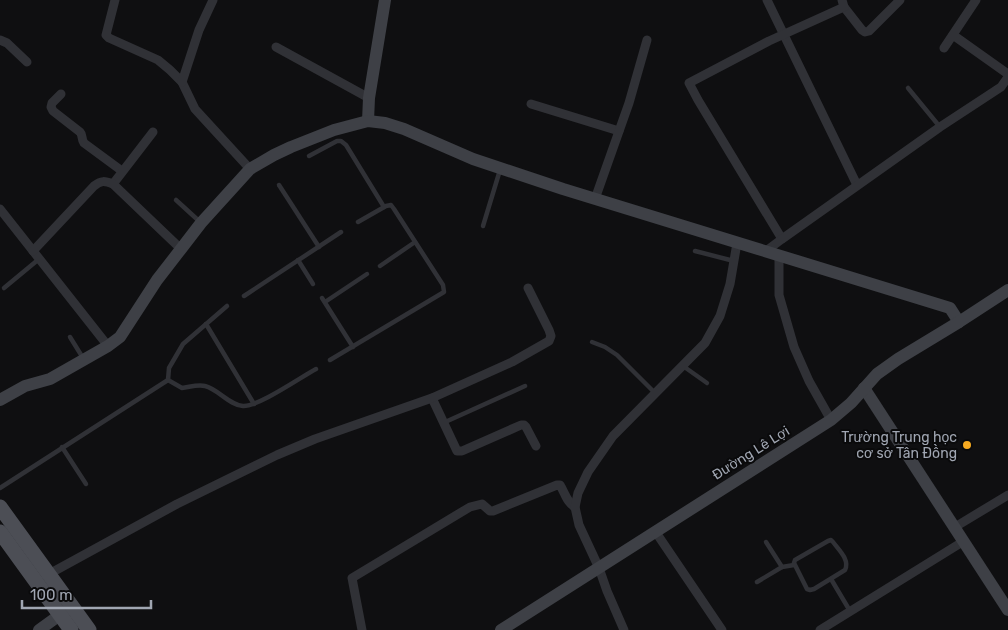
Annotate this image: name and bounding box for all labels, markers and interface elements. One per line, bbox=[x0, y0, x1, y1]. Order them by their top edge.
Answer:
street label: Đường Lê Lợi bbox=[709, 422, 793, 484]
place label: Trường Trung học cơ sở Tân Đồng bbox=[841, 429, 957, 462]
marker: Trường Trung học cơ sở Tân Đồng bbox=[961, 439, 973, 451]
scale bar bbox=[22, 578, 151, 610]
text: 100 m bbox=[30, 586, 72, 604]

